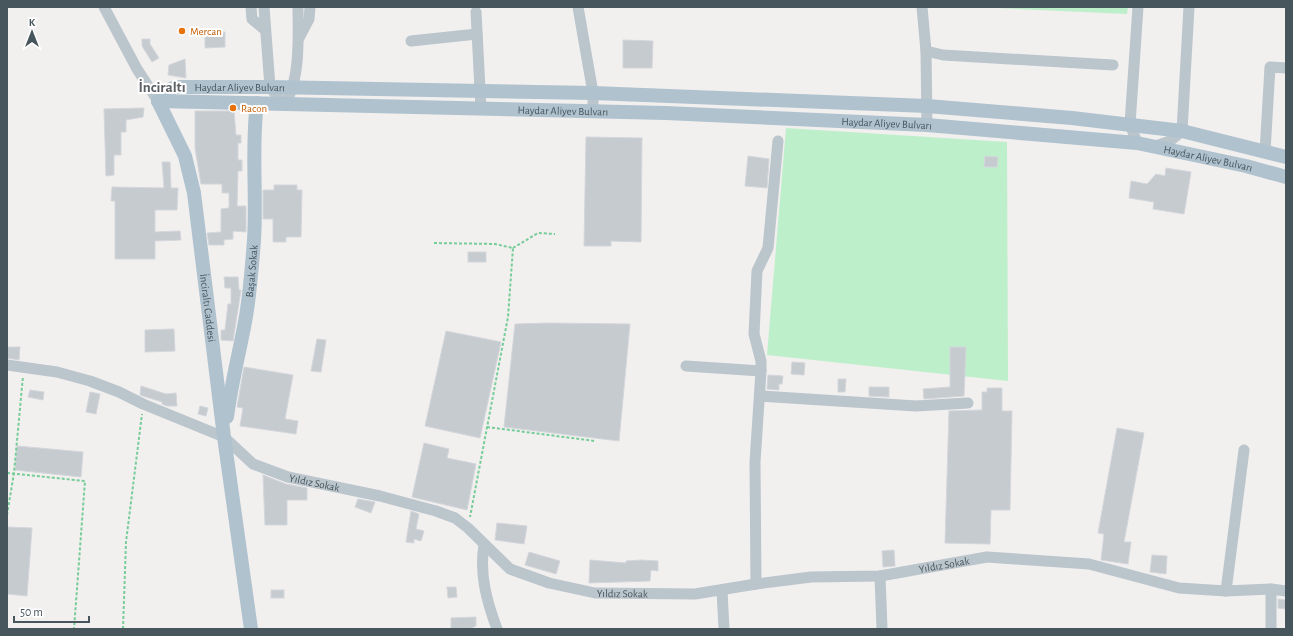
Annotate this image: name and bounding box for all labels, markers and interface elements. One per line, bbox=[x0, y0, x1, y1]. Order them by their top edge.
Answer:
north arrow bbox=[12, 12, 52, 52]
text: K bbox=[29, 17, 36, 28]
marker: Mercan bbox=[177, 26, 187, 36]
place label: Mercan bbox=[190, 26, 222, 37]
district label: İnciraltı bbox=[138, 79, 186, 95]
street label: Haydar Aliyev Bulvarı bbox=[194, 81, 285, 93]
marker: Racon bbox=[228, 103, 238, 113]
place label: Racon bbox=[241, 103, 267, 114]
street label: Haydar Aliyev Bulvarı bbox=[517, 104, 608, 117]
street label: Haydar Aliyev Bulvarı bbox=[841, 116, 932, 131]
street label: Haydar Aliyev Bulvarı bbox=[1163, 143, 1254, 173]
street label: Başak Sokak bbox=[243, 245, 259, 298]
street label: İnciraltı Caddesi bbox=[198, 273, 218, 343]
street label: Yıldız Sokak bbox=[288, 472, 341, 493]
street label: Yıldız Sokak bbox=[918, 555, 970, 575]
street label: Yıldız Sokak bbox=[597, 588, 648, 599]
scale bar bbox=[14, 598, 89, 624]
text: 50 m bbox=[20, 606, 43, 618]

